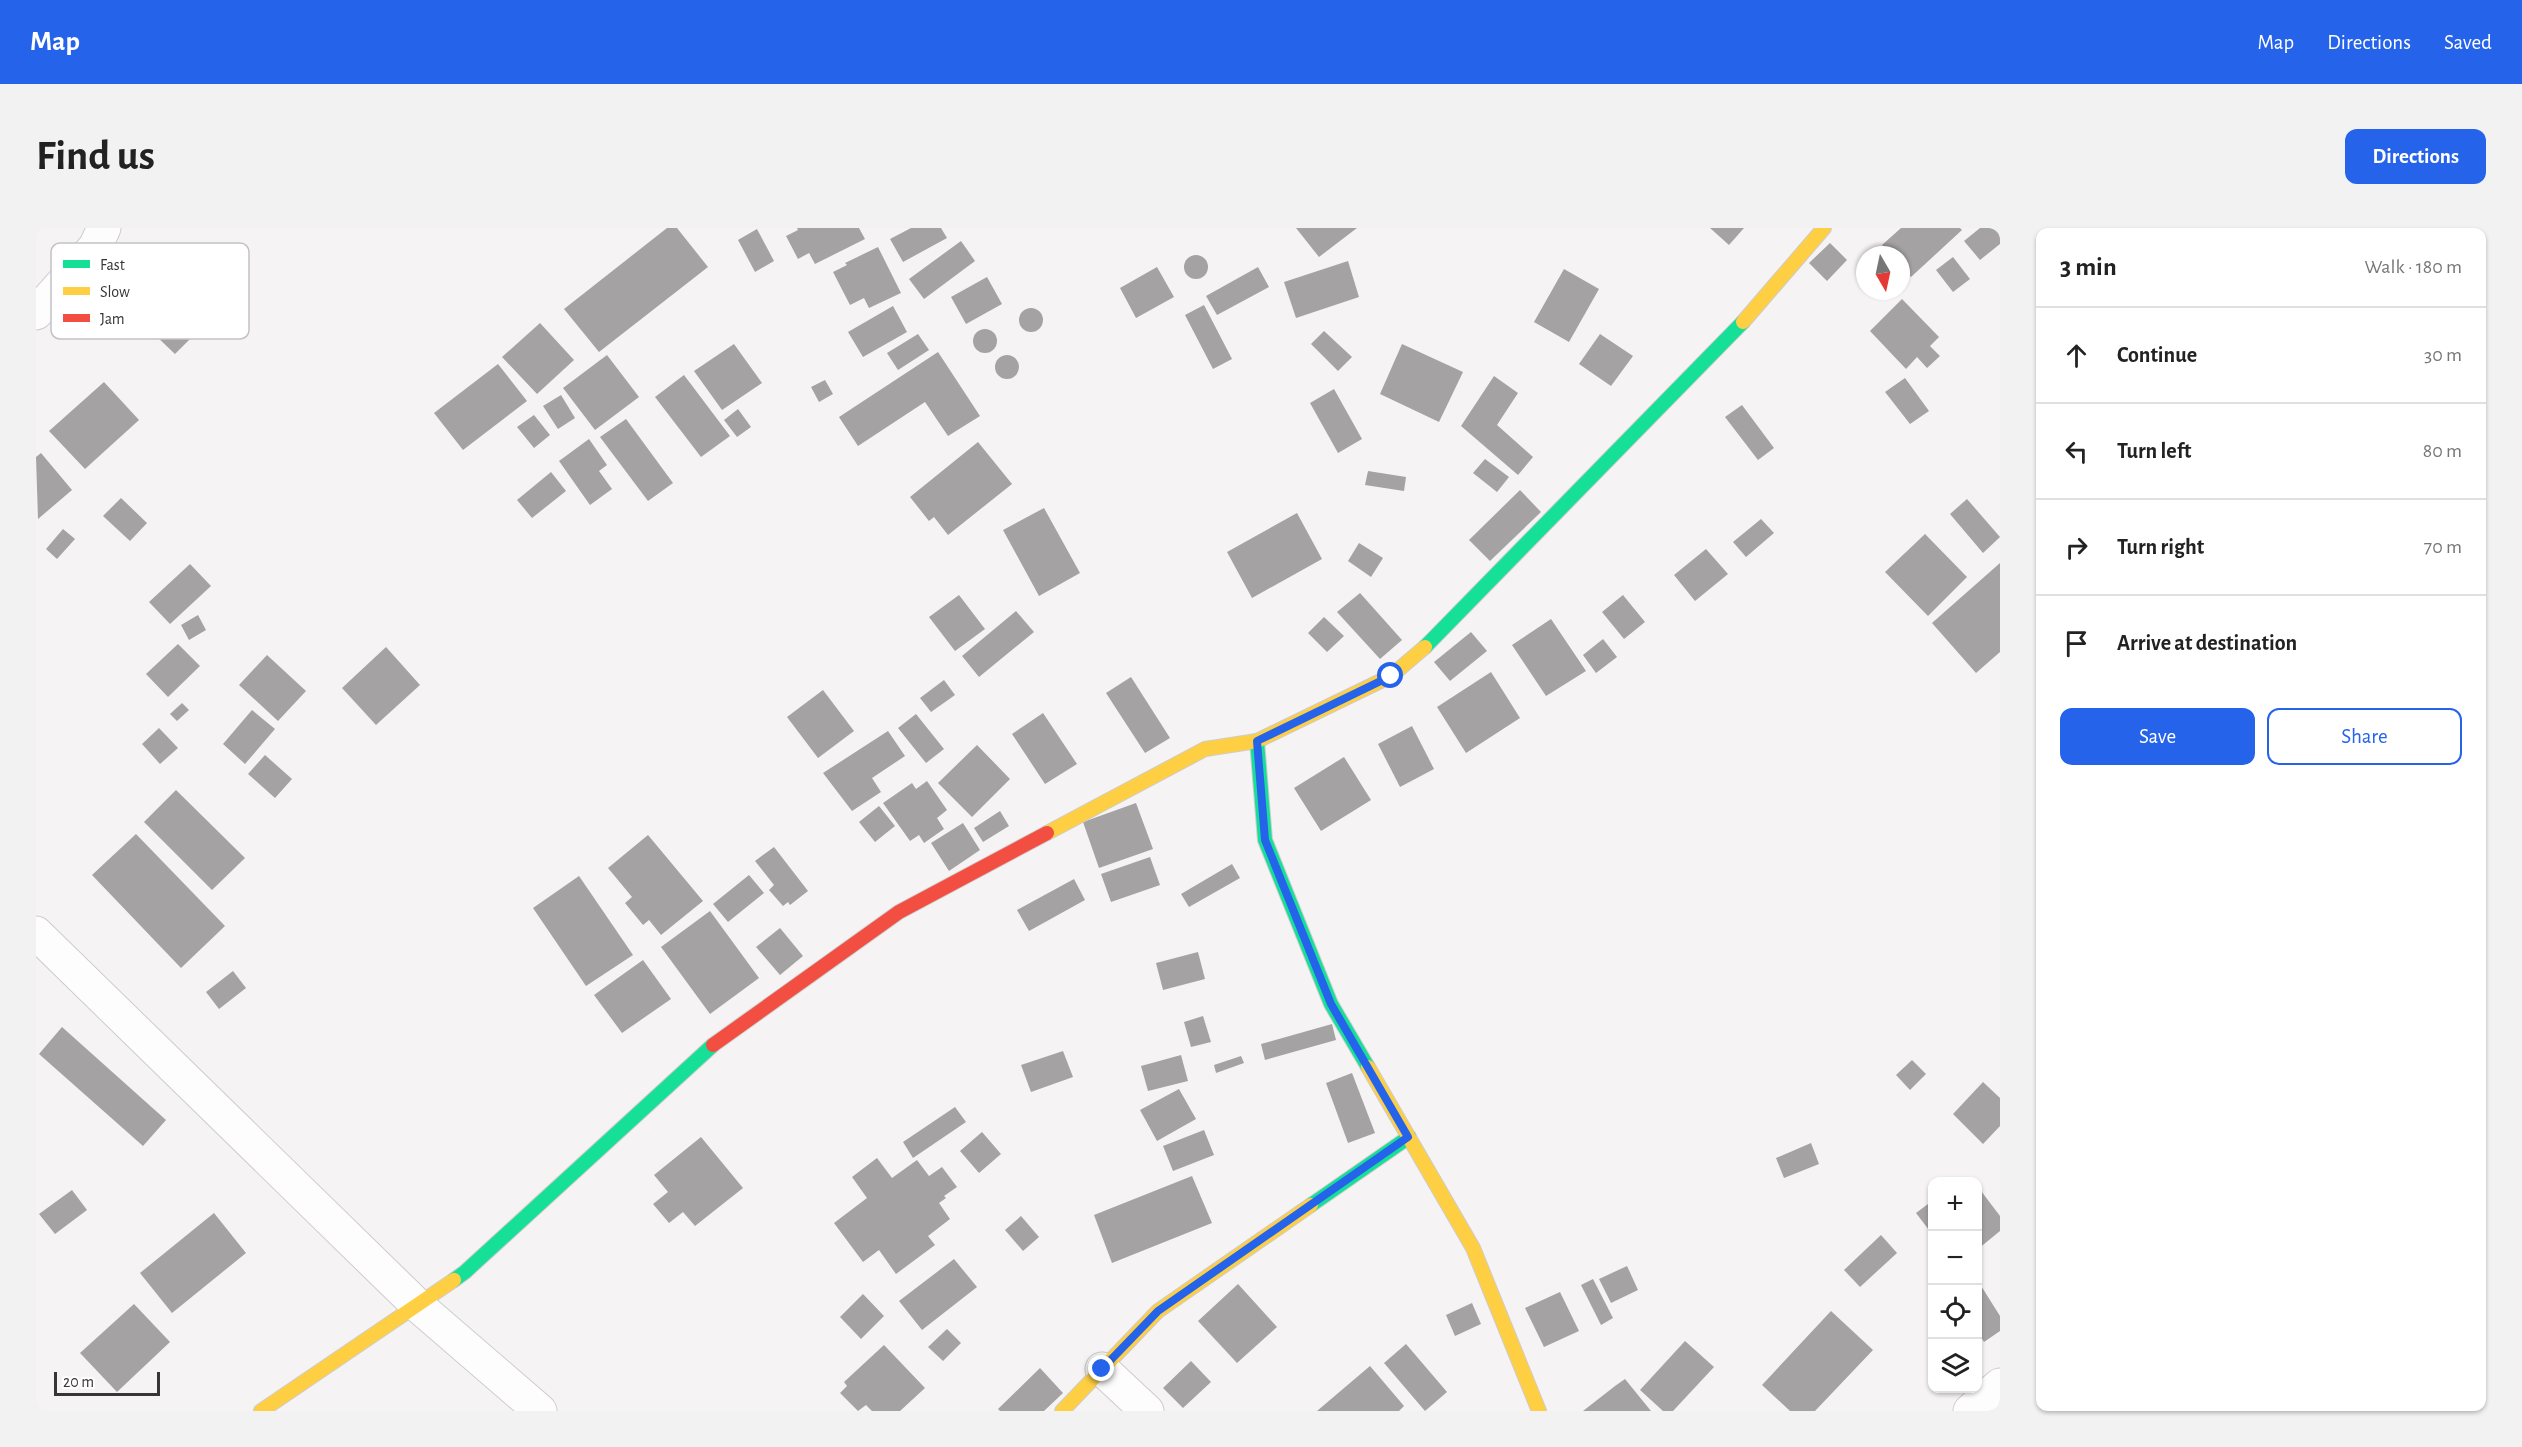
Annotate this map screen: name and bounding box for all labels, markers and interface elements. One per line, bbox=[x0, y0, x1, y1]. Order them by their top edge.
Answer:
text: Map bbox=[30, 28, 80, 56]
text: Map bbox=[2258, 32, 2294, 53]
text: Directions bbox=[2327, 32, 2411, 53]
text: Saved bbox=[2444, 32, 2492, 53]
button: Directions bbox=[2345, 129, 2486, 184]
text: Find us bbox=[36, 135, 155, 177]
legend bbox=[51, 243, 249, 339]
north arrow bbox=[1856, 246, 1910, 300]
text: 3 min bbox=[2060, 254, 2117, 280]
text: Fast bbox=[100, 257, 125, 273]
text: Walk · 180 m bbox=[2365, 257, 2462, 277]
text: Slow bbox=[100, 284, 130, 300]
text: Jam bbox=[100, 311, 125, 327]
icon: ahead bbox=[2060, 339, 2093, 372]
text: Continue bbox=[2117, 344, 2197, 366]
text: 30 m bbox=[2424, 345, 2462, 365]
icon: left bbox=[2060, 435, 2093, 468]
text: Turn left bbox=[2117, 440, 2191, 462]
text: 80 m bbox=[2423, 441, 2462, 461]
icon: right bbox=[2060, 531, 2093, 564]
text: Turn right bbox=[2117, 536, 2204, 558]
text: 70 m bbox=[2424, 537, 2462, 557]
icon: arrive bbox=[2060, 627, 2093, 660]
text: Arrive at destination bbox=[2117, 632, 2297, 654]
route start bbox=[1377, 662, 1403, 688]
button: Save bbox=[2060, 708, 2255, 765]
button: Share bbox=[2267, 708, 2462, 765]
map controls bbox=[1928, 1177, 1982, 1393]
button: + bbox=[1928, 1177, 1982, 1231]
button: − bbox=[1928, 1231, 1982, 1285]
button: locate bbox=[1928, 1285, 1982, 1339]
button: layers bbox=[1928, 1339, 1982, 1393]
route end bbox=[1088, 1355, 1114, 1381]
scale bar bbox=[54, 1369, 160, 1396]
text: 20 m bbox=[63, 1374, 94, 1390]

